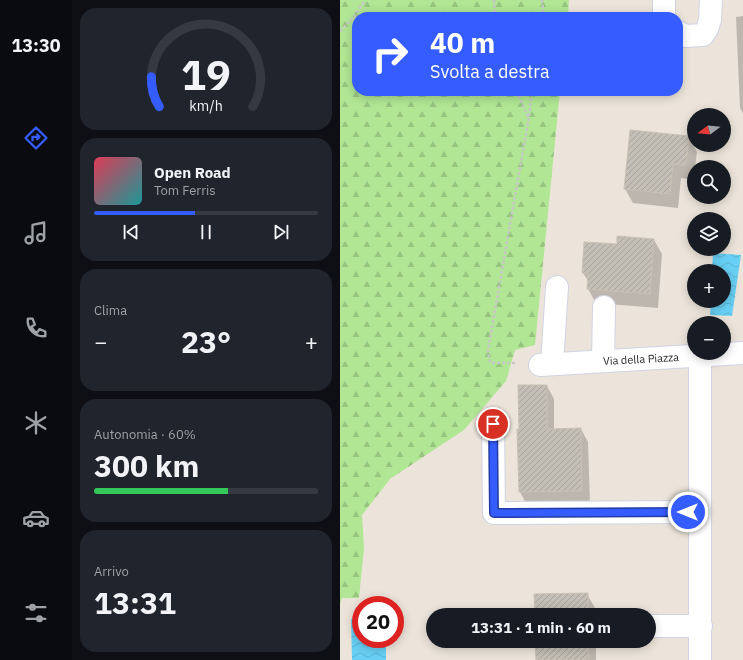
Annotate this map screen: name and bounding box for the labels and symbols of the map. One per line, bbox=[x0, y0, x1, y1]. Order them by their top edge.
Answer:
north arrow bbox=[687, 108, 731, 152]
street label: Via della Piazza bbox=[603, 350, 679, 368]
pin bbox=[476, 407, 510, 441]
position arrow bbox=[667, 491, 709, 533]
speed limit sign: 20 bbox=[352, 596, 404, 648]

